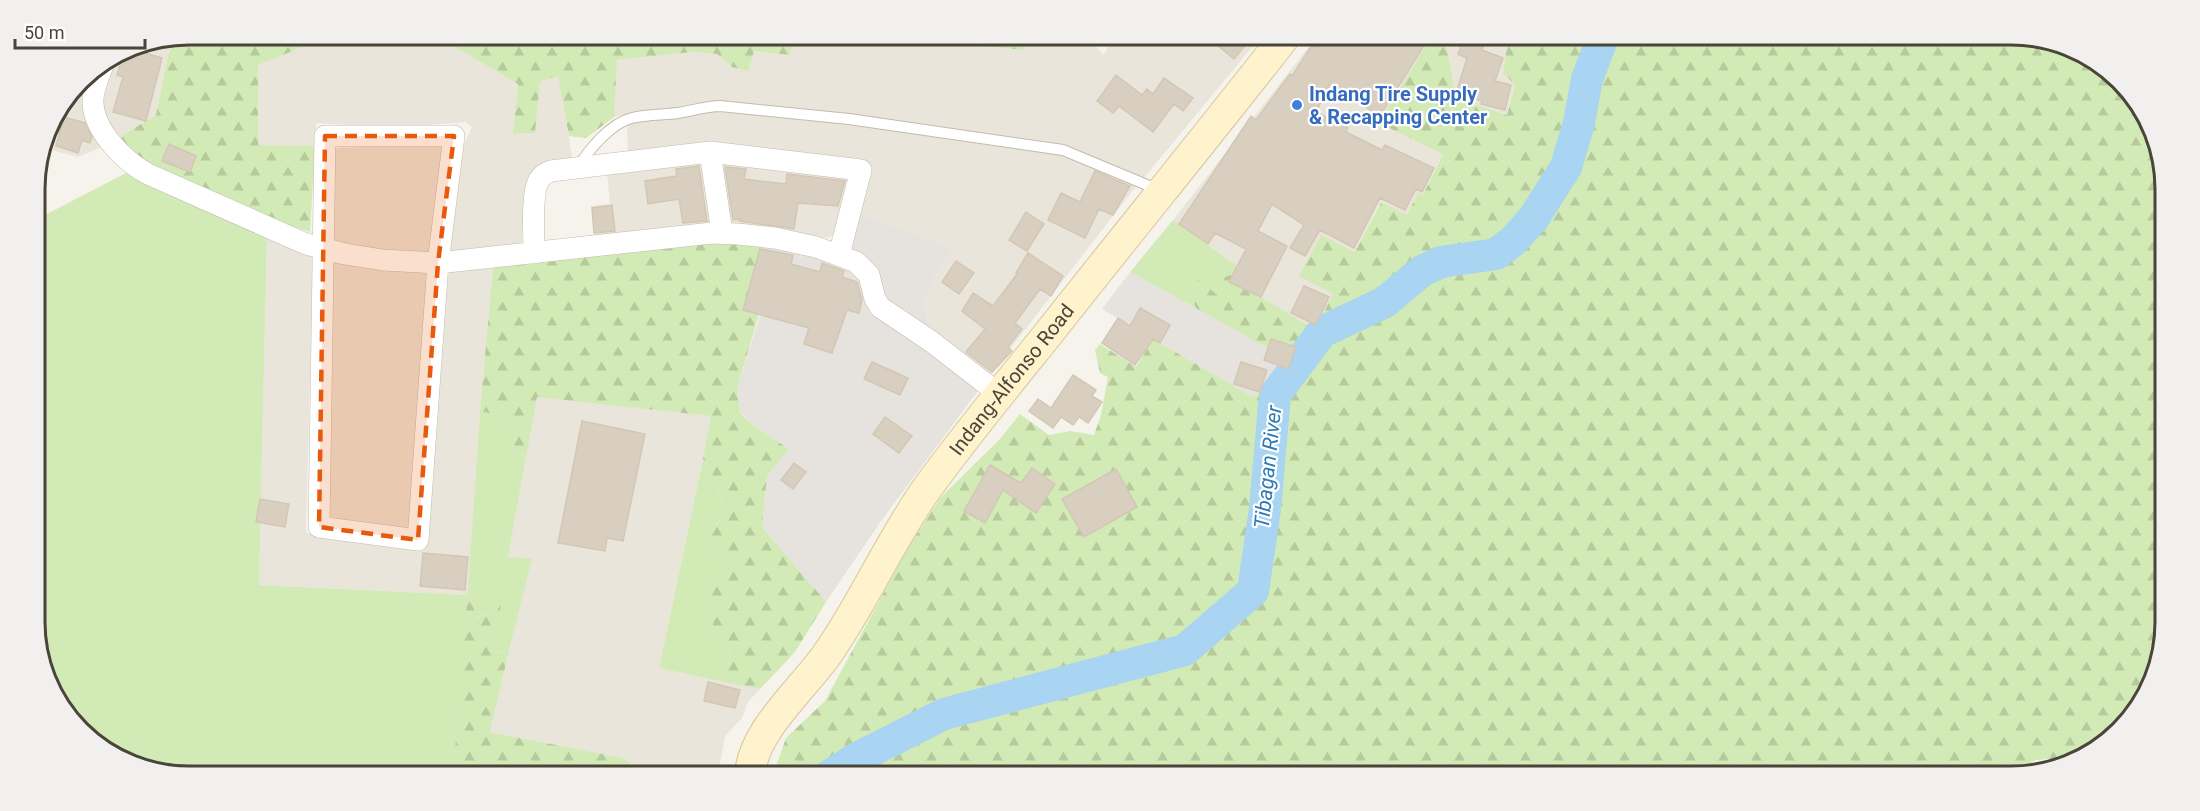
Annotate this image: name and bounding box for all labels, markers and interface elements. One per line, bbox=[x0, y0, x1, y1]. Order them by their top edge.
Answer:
scale bar bbox=[15, 12, 146, 50]
text: 50 m bbox=[24, 22, 64, 43]
place label: Indang Tire Supply & Recapping Center bbox=[1309, 82, 1488, 129]
marker: Indang Tire Supply & Recapping Center bbox=[1290, 98, 1304, 112]
street label: Indang-Alfonso Road bbox=[944, 299, 1079, 460]
water label: Tibagan River bbox=[1250, 403, 1287, 530]

